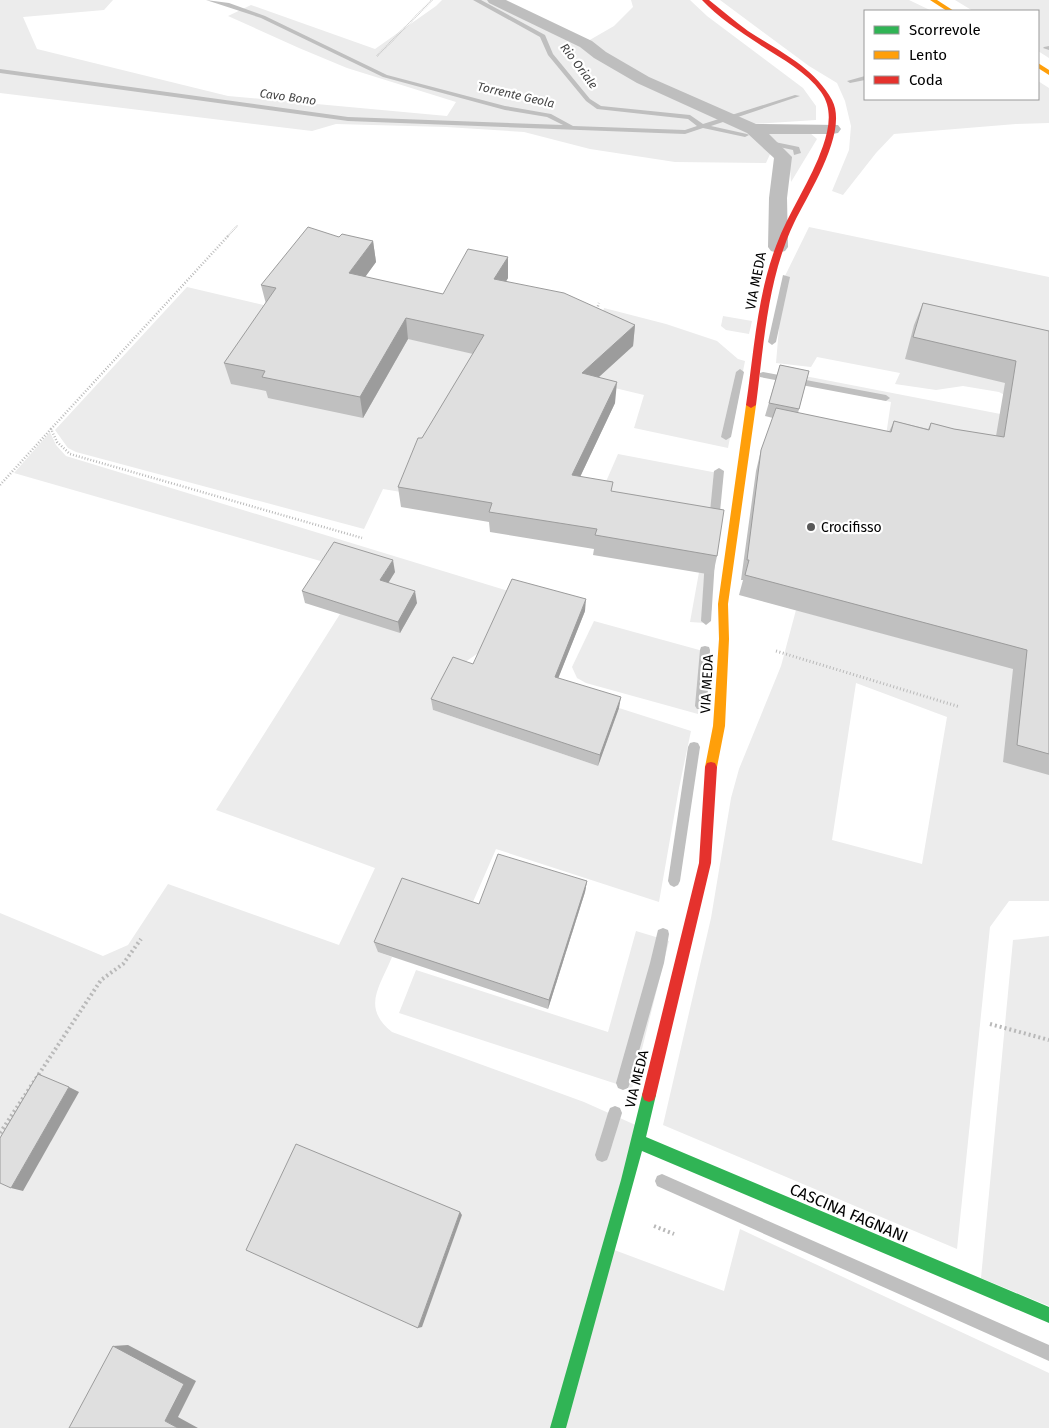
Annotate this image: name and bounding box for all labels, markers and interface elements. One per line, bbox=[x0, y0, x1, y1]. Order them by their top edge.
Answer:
legend bbox=[864, 10, 1039, 100]
text: Scorrevole bbox=[909, 21, 981, 39]
water label: Rio Oriale bbox=[557, 41, 601, 91]
text: Lento bbox=[909, 46, 947, 64]
text: Coda bbox=[909, 71, 943, 89]
water label: Torrente Geola bbox=[476, 79, 556, 111]
water label: Cavo Bono bbox=[259, 86, 317, 108]
street label: VIA MEDA bbox=[742, 250, 770, 312]
place label: Crocifisso bbox=[821, 519, 882, 536]
marker: Crocifisso bbox=[805, 521, 817, 533]
street label: VIA MEDA bbox=[697, 654, 717, 714]
street label: VIA MEDA bbox=[622, 1048, 652, 1110]
street label: CASCINA FAGNANI bbox=[787, 1179, 911, 1247]

